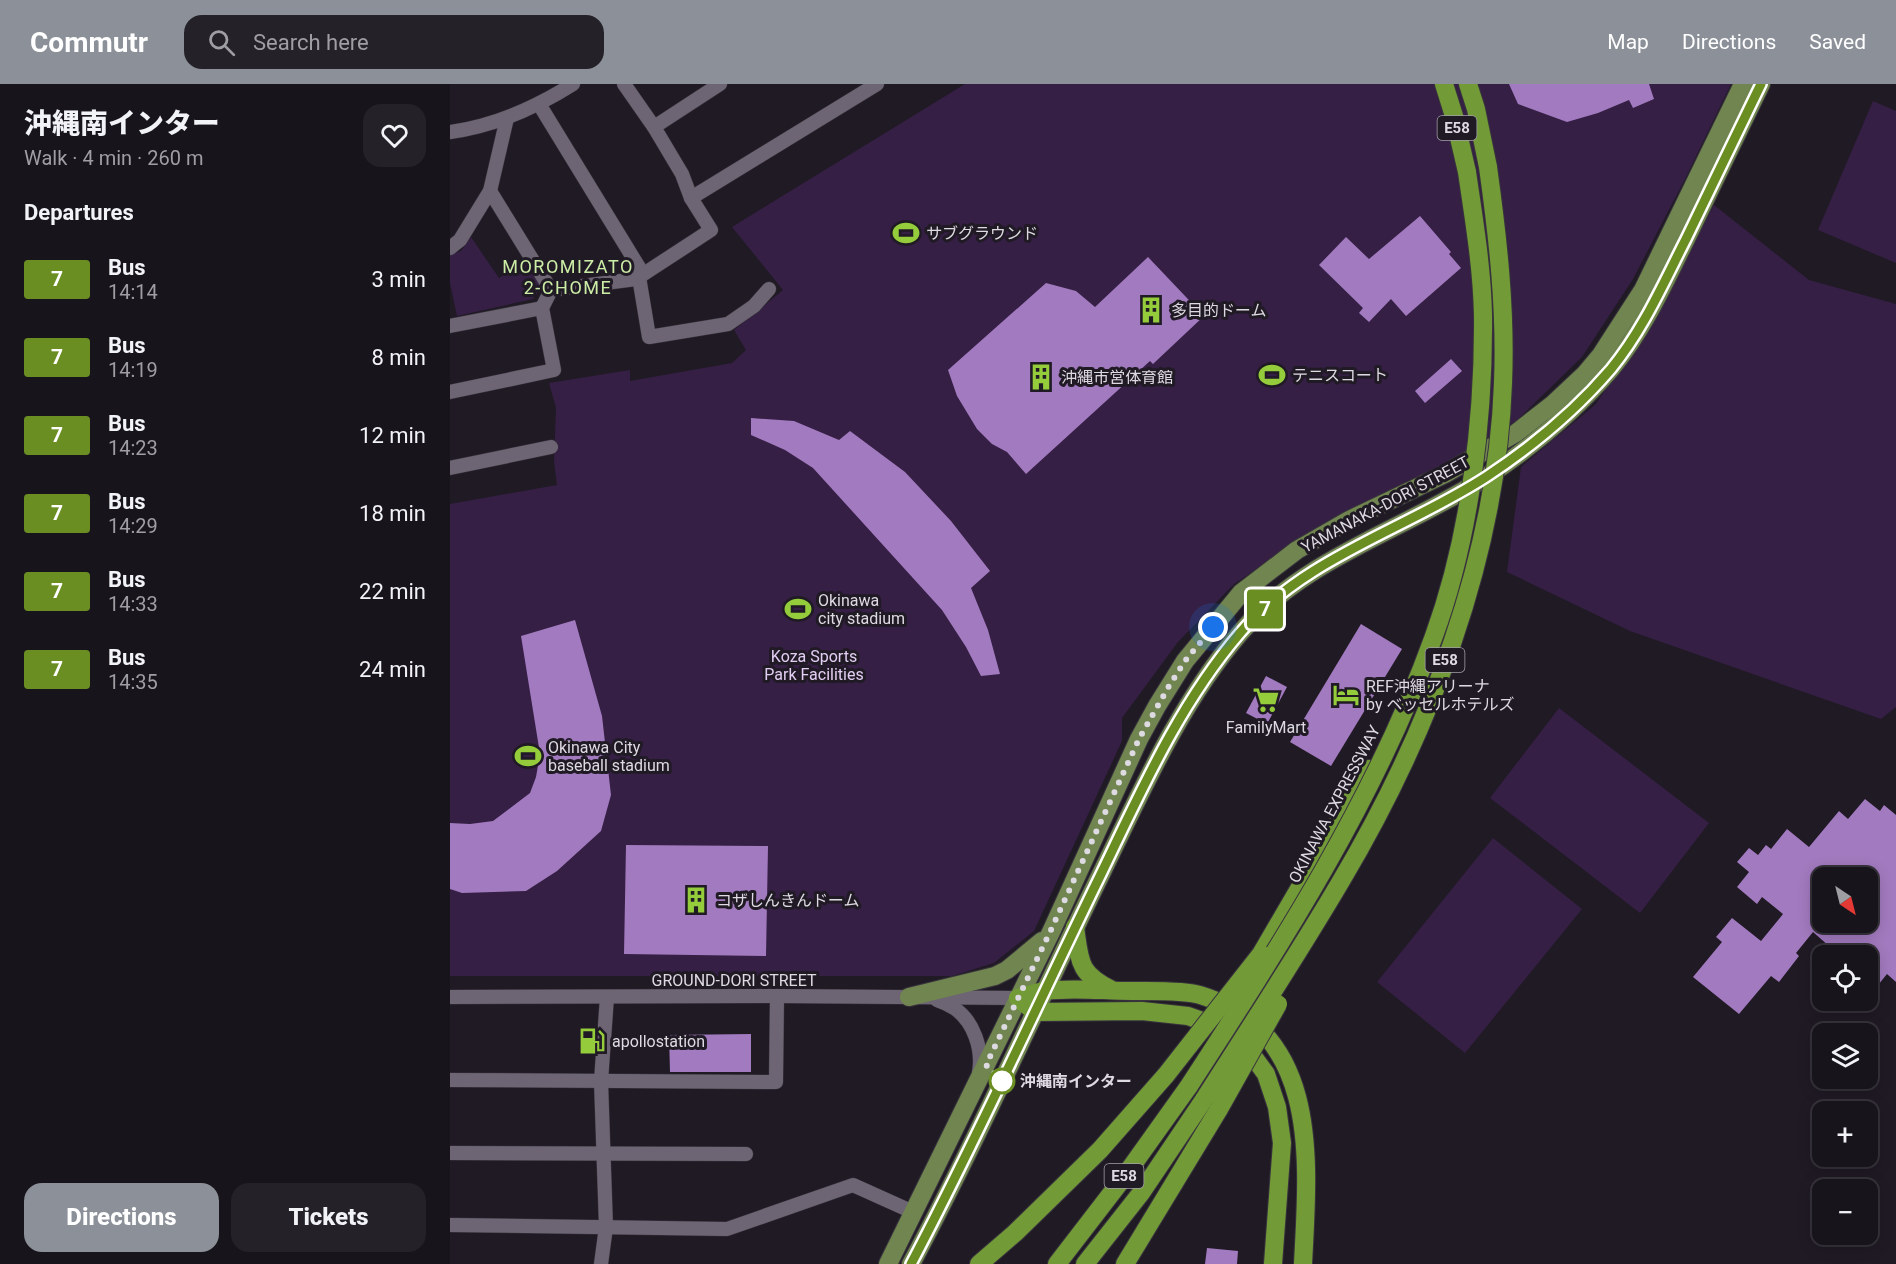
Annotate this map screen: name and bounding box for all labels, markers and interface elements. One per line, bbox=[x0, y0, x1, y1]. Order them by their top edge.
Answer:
search box bbox=[184, 15, 604, 69]
text: Commutr bbox=[30, 26, 148, 59]
icon: search bbox=[205, 26, 238, 59]
text: Search here bbox=[253, 30, 369, 55]
text: Map bbox=[1607, 30, 1649, 54]
text: Directions bbox=[1682, 30, 1776, 54]
text: Saved bbox=[1809, 30, 1866, 54]
button: heart bbox=[363, 104, 426, 167]
text: 沖縄南インター bbox=[24, 107, 220, 140]
road number: E58 bbox=[1438, 116, 1476, 140]
text: Walk · 4 min · 260 m bbox=[24, 146, 203, 170]
text: Departures bbox=[24, 200, 134, 225]
sports icon: サブグラウンド bbox=[891, 218, 921, 248]
place label: サブグラウンド bbox=[926, 224, 1038, 243]
text: Bus bbox=[108, 255, 146, 280]
district label: MOROMIZATO 2-CHOME bbox=[502, 256, 634, 298]
text: 7 bbox=[51, 267, 63, 291]
text: 3 min bbox=[371, 267, 426, 292]
text: 14:14 bbox=[108, 280, 158, 304]
building icon: 多目的ドーム bbox=[1136, 295, 1166, 325]
place label: 多目的ドーム bbox=[1171, 301, 1267, 320]
text: Bus bbox=[108, 333, 146, 358]
text: 7 bbox=[51, 345, 63, 369]
text: 8 min bbox=[371, 345, 426, 370]
text: 14:19 bbox=[108, 358, 158, 382]
sports icon: テニスコート bbox=[1257, 360, 1287, 390]
building icon: 沖縄市営体育館 bbox=[1026, 362, 1056, 392]
place label: テニスコート bbox=[1292, 366, 1388, 385]
place label: 沖縄市営体育館 bbox=[1061, 368, 1173, 387]
text: Bus bbox=[108, 411, 146, 436]
text: 7 bbox=[51, 423, 63, 447]
text: 12 min bbox=[359, 423, 426, 448]
text: 14:23 bbox=[108, 436, 158, 460]
street label: YAMANAKA-DORI STREET bbox=[1298, 452, 1473, 557]
text: Bus bbox=[108, 489, 146, 514]
text: 7 bbox=[51, 501, 63, 525]
text: 18 min bbox=[359, 501, 426, 526]
text: 14:29 bbox=[108, 514, 158, 538]
text: Bus bbox=[108, 567, 146, 592]
text: 7 bbox=[51, 579, 63, 603]
text: 22 min bbox=[359, 579, 426, 604]
line badge: 7 bbox=[1246, 590, 1284, 628]
place label: Okinawa city stadium bbox=[818, 591, 905, 628]
text: 14:33 bbox=[108, 592, 158, 616]
sports icon: Okinawa city stadium bbox=[783, 594, 813, 624]
text: 7 bbox=[1259, 597, 1271, 621]
your location bbox=[1198, 612, 1228, 642]
text: Bus bbox=[108, 645, 146, 670]
park label: Koza Sports Park Facilities bbox=[764, 647, 864, 684]
road number: E58 bbox=[1426, 648, 1464, 672]
text: 7 bbox=[51, 657, 63, 681]
text: 24 min bbox=[359, 657, 426, 682]
text: 14:35 bbox=[108, 670, 158, 694]
place label: REF沖縄アリーナ by ベッセルホテルズ bbox=[1366, 677, 1514, 714]
hotel icon: REF沖縄アリーナ by ベッセルホテルズ bbox=[1331, 680, 1361, 710]
supermarket icon: FamilyMart bbox=[1251, 685, 1281, 715]
place label: FamilyMart bbox=[1226, 718, 1306, 737]
street label: OKINAWA EXPRESSWAY bbox=[1285, 722, 1384, 886]
place label: Okinawa City baseball stadium bbox=[548, 738, 670, 775]
sports icon: Okinawa City baseball stadium bbox=[513, 741, 543, 771]
north arrow bbox=[1812, 867, 1878, 933]
map controls bbox=[1812, 867, 1878, 1245]
building icon: コザしんきんドーム bbox=[681, 885, 711, 915]
place label: コザしんきんドーム bbox=[716, 891, 860, 910]
button: locate bbox=[1812, 945, 1878, 1011]
street label: GROUND-DORI STREET bbox=[652, 971, 817, 990]
button: layers bbox=[1812, 1023, 1878, 1089]
fuel station icon: apollostation bbox=[577, 1026, 607, 1056]
place label: apollostation bbox=[612, 1032, 705, 1051]
marker: 沖縄南インター bbox=[989, 1068, 1015, 1094]
place label: 沖縄南インター bbox=[1020, 1072, 1132, 1091]
button: + bbox=[1812, 1101, 1878, 1167]
road number: E58 bbox=[1104, 1164, 1144, 1188]
button: − bbox=[1812, 1179, 1878, 1245]
button: Directions bbox=[24, 1183, 219, 1252]
button: Tickets bbox=[231, 1183, 426, 1252]

